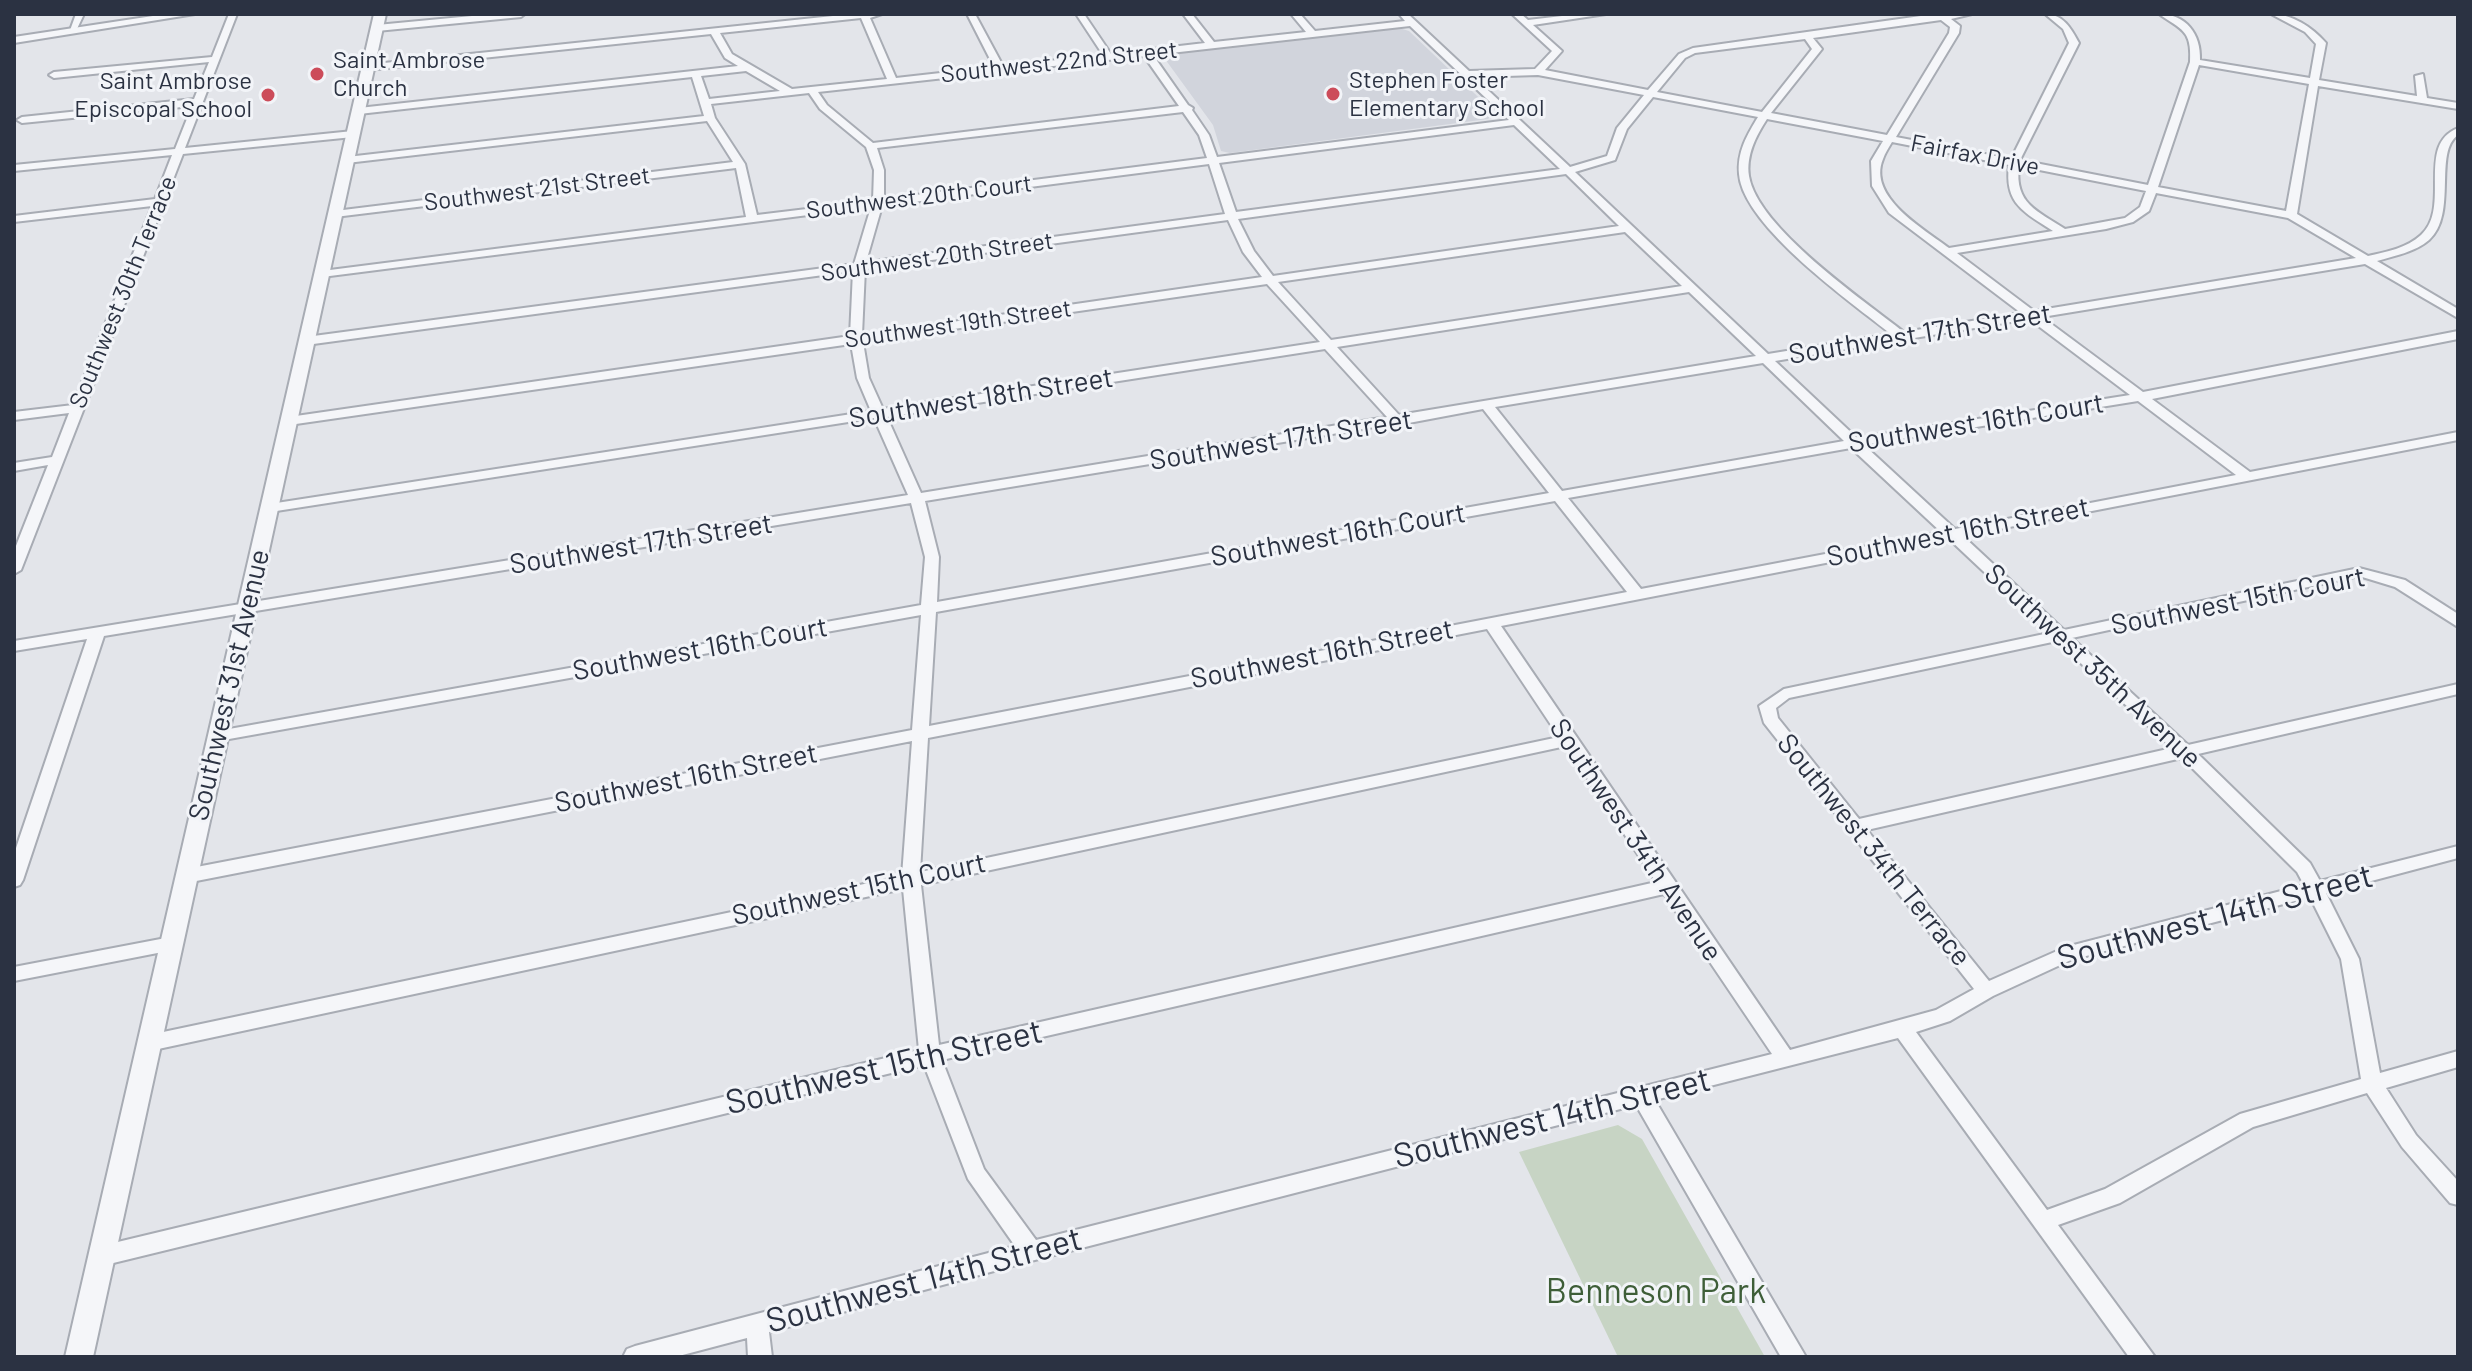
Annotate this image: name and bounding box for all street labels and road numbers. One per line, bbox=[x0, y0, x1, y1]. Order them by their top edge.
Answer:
street label: Southwest 22nd Street bbox=[939, 35, 1179, 89]
street label: Fairfax Drive bbox=[1908, 128, 2042, 182]
street label: Southwest 21st Street bbox=[422, 161, 652, 217]
street label: Southwest 20th Court bbox=[805, 169, 1033, 225]
street label: Southwest 30th Terrace bbox=[63, 172, 183, 412]
street label: Southwest 20th Street bbox=[819, 226, 1055, 288]
street label: Southwest 19th Street bbox=[843, 294, 1073, 354]
street label: Southwest 17th Street bbox=[1786, 297, 2054, 371]
street label: Southwest 18th Street bbox=[847, 361, 1115, 435]
street label: Southwest 16th Court bbox=[1846, 386, 2106, 460]
street label: Southwest 17th Street bbox=[1147, 403, 1415, 477]
street label: Southwest 16th Street bbox=[1824, 490, 2092, 574]
street label: Southwest 16th Court bbox=[1208, 496, 1468, 574]
street label: Southwest 17th Street bbox=[507, 507, 775, 581]
street label: Southwest 31st Avenue bbox=[181, 546, 277, 824]
street label: Southwest 35th Avenue bbox=[1978, 557, 2208, 775]
street label: Southwest 15th Court bbox=[2108, 560, 2368, 642]
street label: Southwest 16th Court bbox=[570, 610, 830, 688]
street label: Southwest 16th Street bbox=[1188, 612, 1456, 696]
street label: Southwest 34th Avenue bbox=[1542, 712, 1730, 968]
street label: Southwest 34th Terrace bbox=[1770, 727, 1978, 973]
street label: Southwest 16th Street bbox=[552, 736, 820, 820]
street label: Southwest 15th Court bbox=[729, 846, 989, 932]
street label: Southwest 14th Street bbox=[2053, 855, 2377, 979]
street label: Southwest 15th Street bbox=[722, 1011, 1046, 1123]
street label: Southwest 14th Street bbox=[1389, 1059, 1715, 1177]
street label: Southwest 14th Street bbox=[762, 1218, 1086, 1342]

